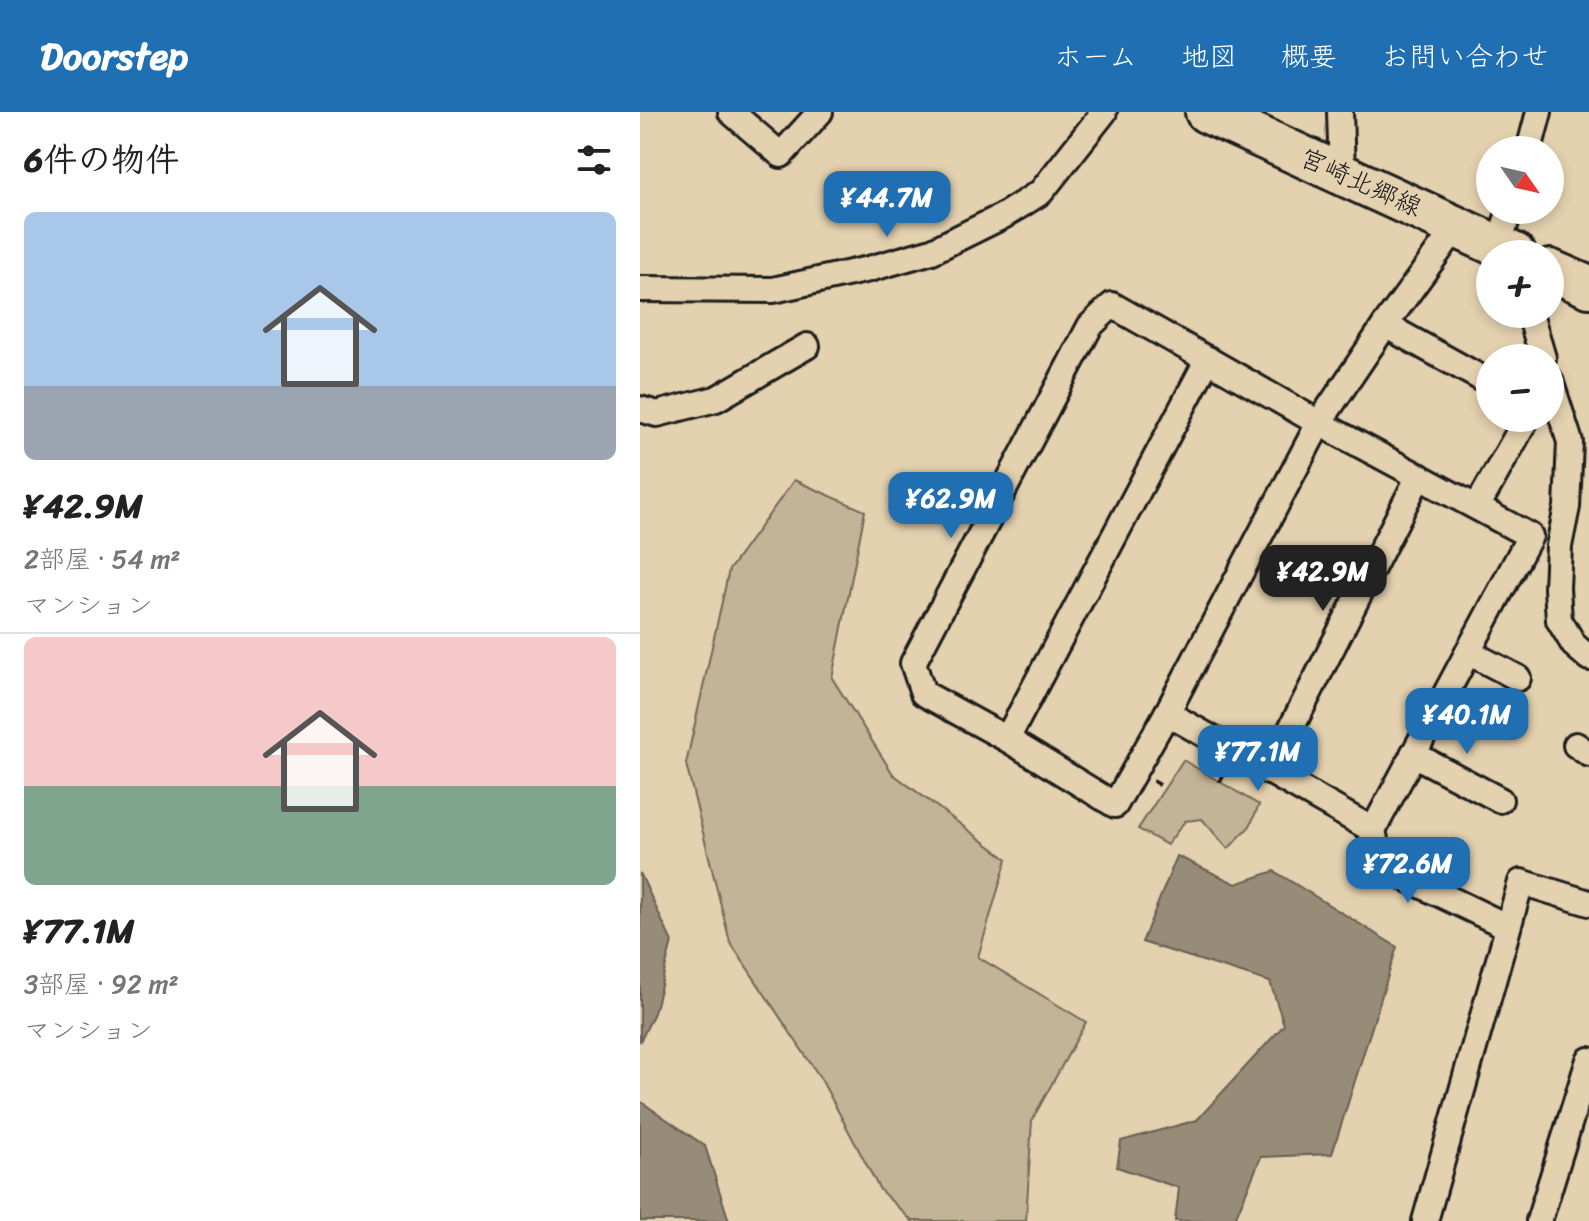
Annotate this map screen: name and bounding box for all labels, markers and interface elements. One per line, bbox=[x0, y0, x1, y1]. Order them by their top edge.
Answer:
text: Doorstep bbox=[40, 23, 188, 90]
text: ホーム bbox=[1054, 32, 1137, 81]
text: 地図 bbox=[1181, 32, 1237, 81]
text: 概要 bbox=[1281, 32, 1337, 81]
text: お問い合わせ bbox=[1381, 32, 1549, 81]
text: 6件の物件 bbox=[24, 130, 179, 190]
street label: 宮崎北郷線 bbox=[1292, 135, 1430, 229]
north arrow bbox=[1476, 136, 1564, 224]
map controls bbox=[1476, 136, 1564, 432]
icon: filters bbox=[572, 138, 616, 182]
pin: ¥44.7M bbox=[822, 171, 952, 239]
text: ¥44.7M bbox=[842, 174, 932, 220]
button: + bbox=[1476, 240, 1564, 328]
icon: home bbox=[248, 264, 392, 408]
button: − bbox=[1476, 344, 1564, 432]
pin: ¥62.9M bbox=[886, 472, 1016, 540]
text: ¥62.9M bbox=[906, 475, 996, 521]
text: ¥42.9M bbox=[24, 476, 143, 536]
text: 2部屋 · 54 m² bbox=[24, 536, 181, 582]
pin: ¥42.9M bbox=[1258, 545, 1388, 613]
text: ¥42.9M bbox=[1278, 548, 1368, 594]
text: マンション bbox=[24, 582, 153, 628]
pin: ¥40.1M bbox=[1402, 688, 1532, 756]
icon: home bbox=[248, 689, 392, 833]
text: ¥40.1M bbox=[1423, 691, 1511, 737]
pin: ¥77.1M bbox=[1193, 725, 1323, 793]
text: ¥77.1M bbox=[1216, 728, 1300, 774]
pin: ¥72.6M bbox=[1343, 837, 1473, 905]
text: ¥72.6M bbox=[1364, 840, 1452, 886]
text: ¥77.1M bbox=[24, 901, 134, 961]
text: 3部屋 · 92 m² bbox=[24, 961, 179, 1007]
text: マンション bbox=[24, 1007, 153, 1053]

